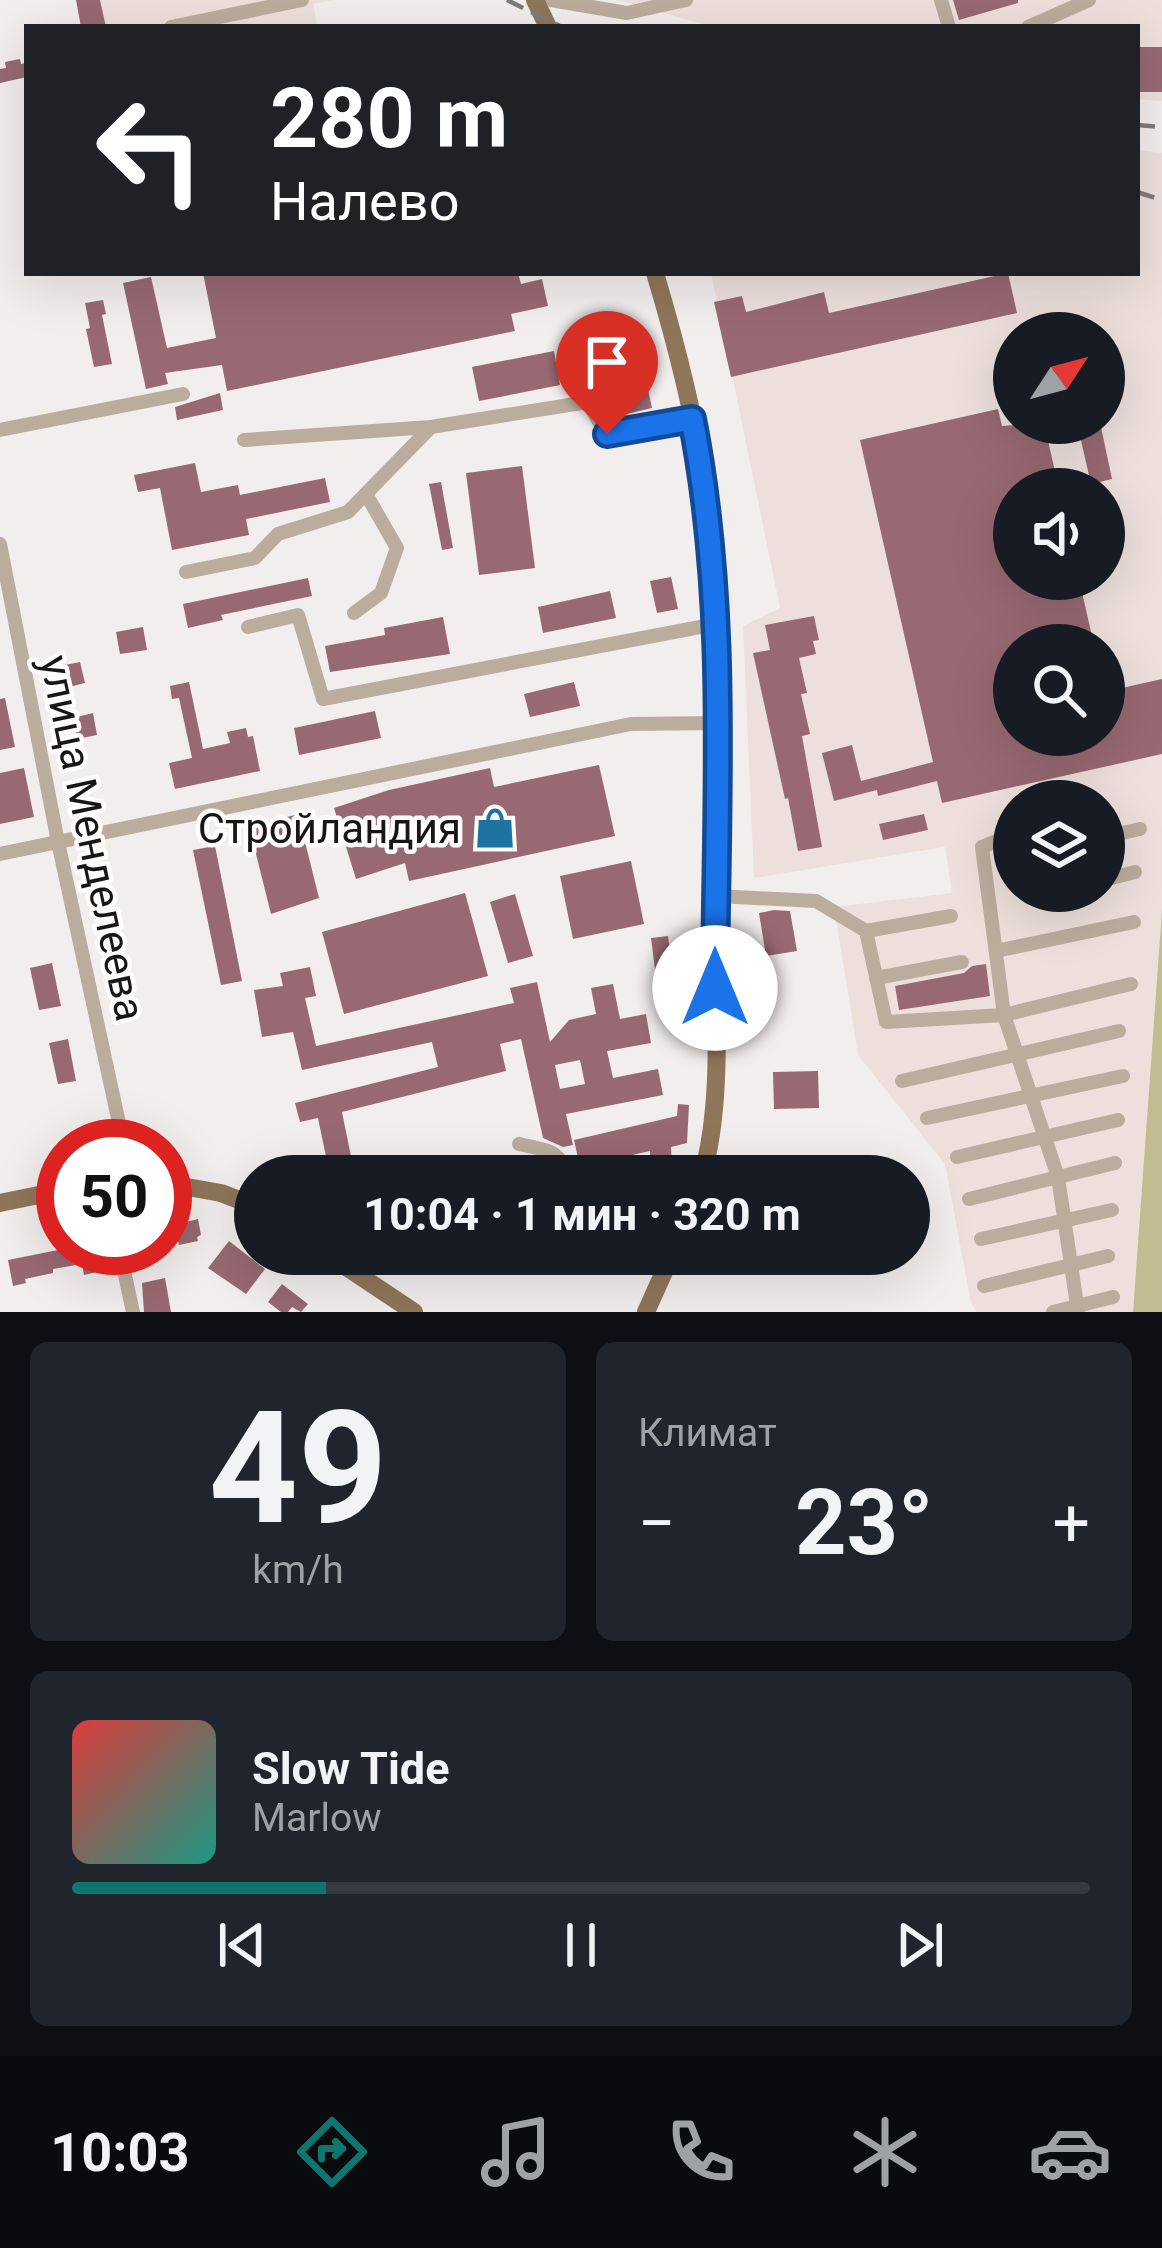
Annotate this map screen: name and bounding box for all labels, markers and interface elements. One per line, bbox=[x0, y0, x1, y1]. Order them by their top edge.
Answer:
text: 280 m bbox=[270, 69, 508, 168]
icon: left bbox=[72, 72, 228, 228]
text: Налево bbox=[270, 170, 459, 233]
pin bbox=[556, 311, 658, 434]
north arrow bbox=[993, 312, 1125, 444]
map controls bbox=[993, 312, 1125, 912]
icon: arrive bbox=[574, 329, 640, 395]
button: sound bbox=[993, 468, 1125, 600]
button: search bbox=[993, 624, 1125, 756]
street label: улица Менделеева bbox=[30, 651, 155, 1025]
button: layers bbox=[993, 780, 1125, 912]
place label: Стройландия bbox=[198, 804, 461, 853]
shop icon: Стройландия bbox=[472, 805, 518, 851]
position arrow bbox=[652, 925, 778, 1051]
speed limit sign: 50 bbox=[36, 1119, 192, 1275]
text: 10:04 · 1 мин · 320 m bbox=[363, 1188, 801, 1241]
text: 49 bbox=[208, 1377, 388, 1560]
text: Климат bbox=[638, 1410, 777, 1456]
text: 23° bbox=[795, 1471, 933, 1576]
text: − bbox=[638, 1485, 676, 1562]
text: + bbox=[1053, 1485, 1090, 1562]
text: km/h bbox=[252, 1547, 344, 1593]
text: Slow Tide bbox=[252, 1742, 450, 1795]
text: Marlow bbox=[252, 1795, 382, 1841]
icon: previous bbox=[209, 1912, 275, 1978]
icon: pause bbox=[548, 1912, 614, 1978]
icon: next bbox=[887, 1912, 953, 1978]
icon: directions bbox=[290, 2110, 374, 2194]
icon: music bbox=[474, 2110, 558, 2194]
icon: phone bbox=[659, 2110, 743, 2194]
icon: climate bbox=[843, 2110, 927, 2194]
icon: car bbox=[1028, 2110, 1112, 2194]
text: 10:03 bbox=[50, 2121, 189, 2184]

